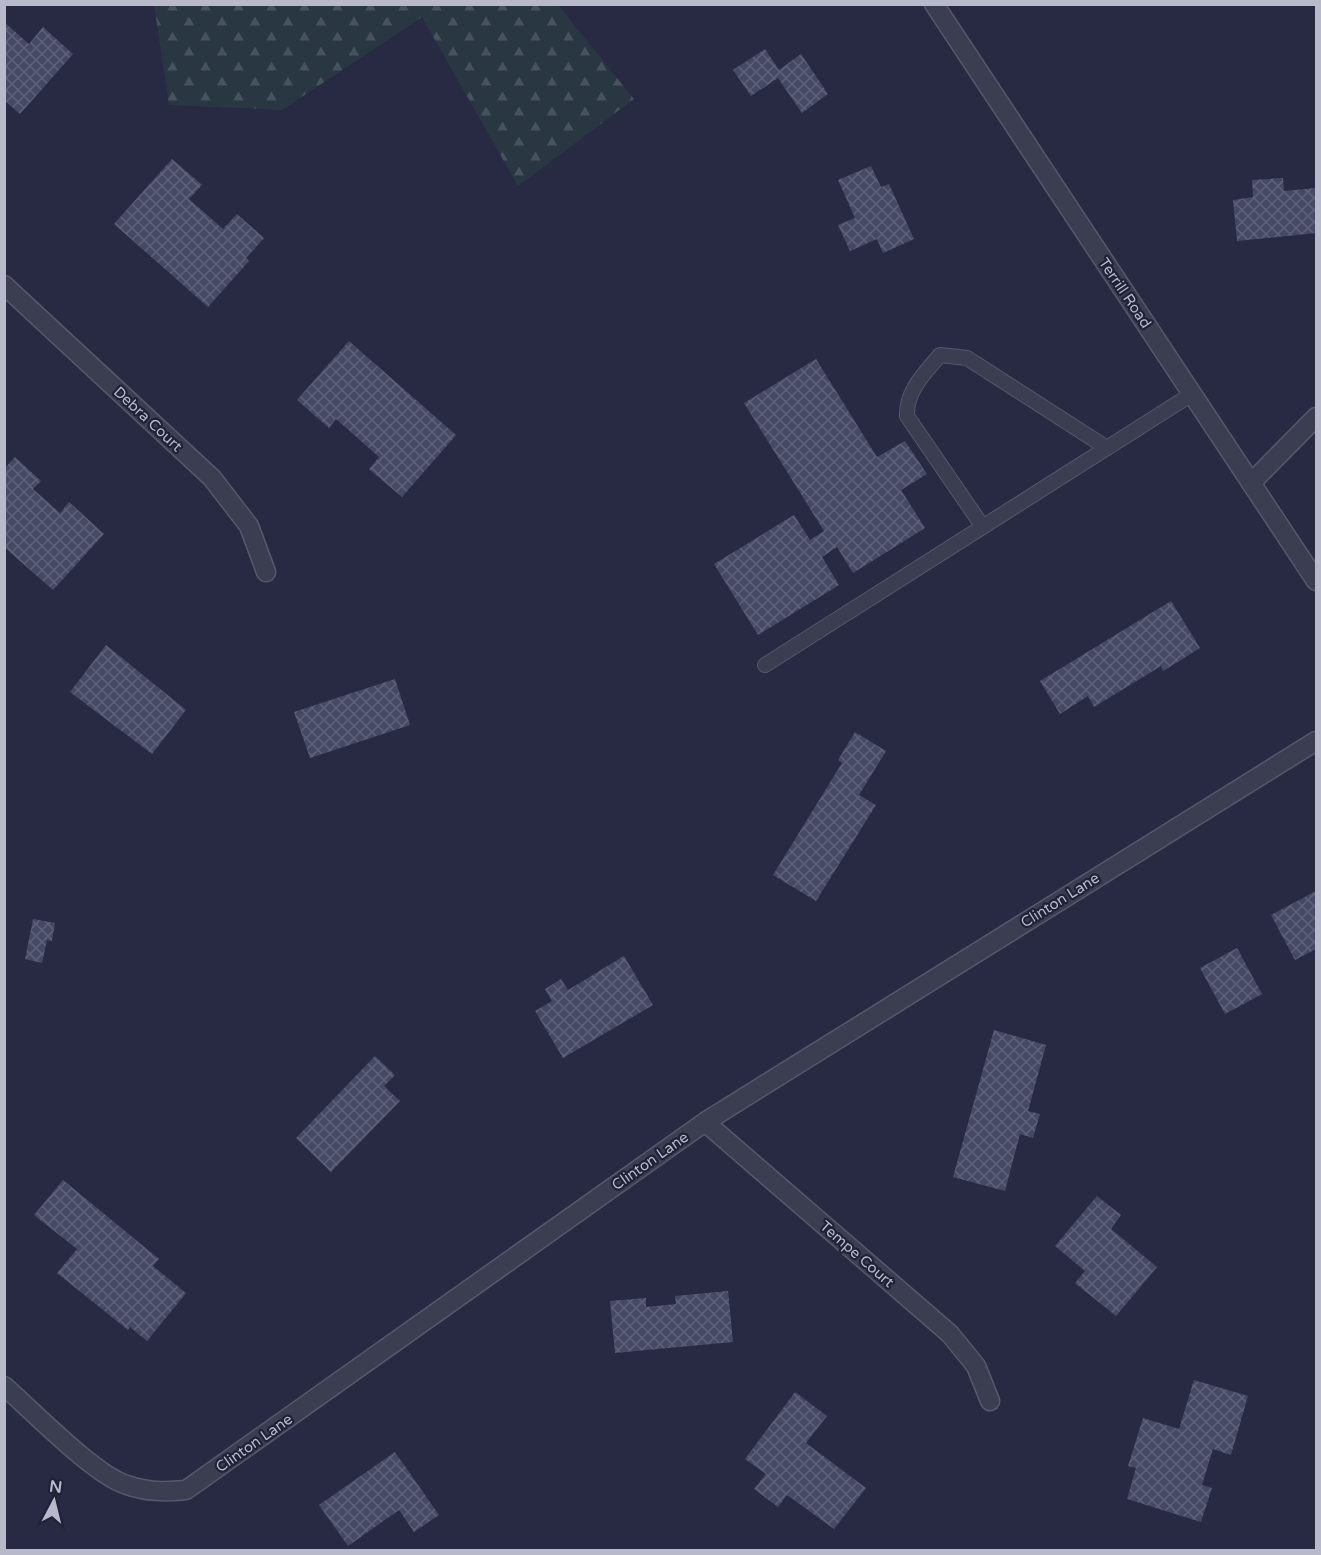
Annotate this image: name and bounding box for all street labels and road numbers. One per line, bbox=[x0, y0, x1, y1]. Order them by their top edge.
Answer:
street label: Terrill Road bbox=[1095, 254, 1155, 332]
street label: Debra Court bbox=[110, 383, 186, 455]
street label: Clinton Lane bbox=[1017, 869, 1103, 931]
street label: Clinton Lane bbox=[608, 1128, 692, 1194]
street label: Tempe Court bbox=[816, 1217, 898, 1291]
street label: Clinton Lane bbox=[212, 1410, 296, 1476]

